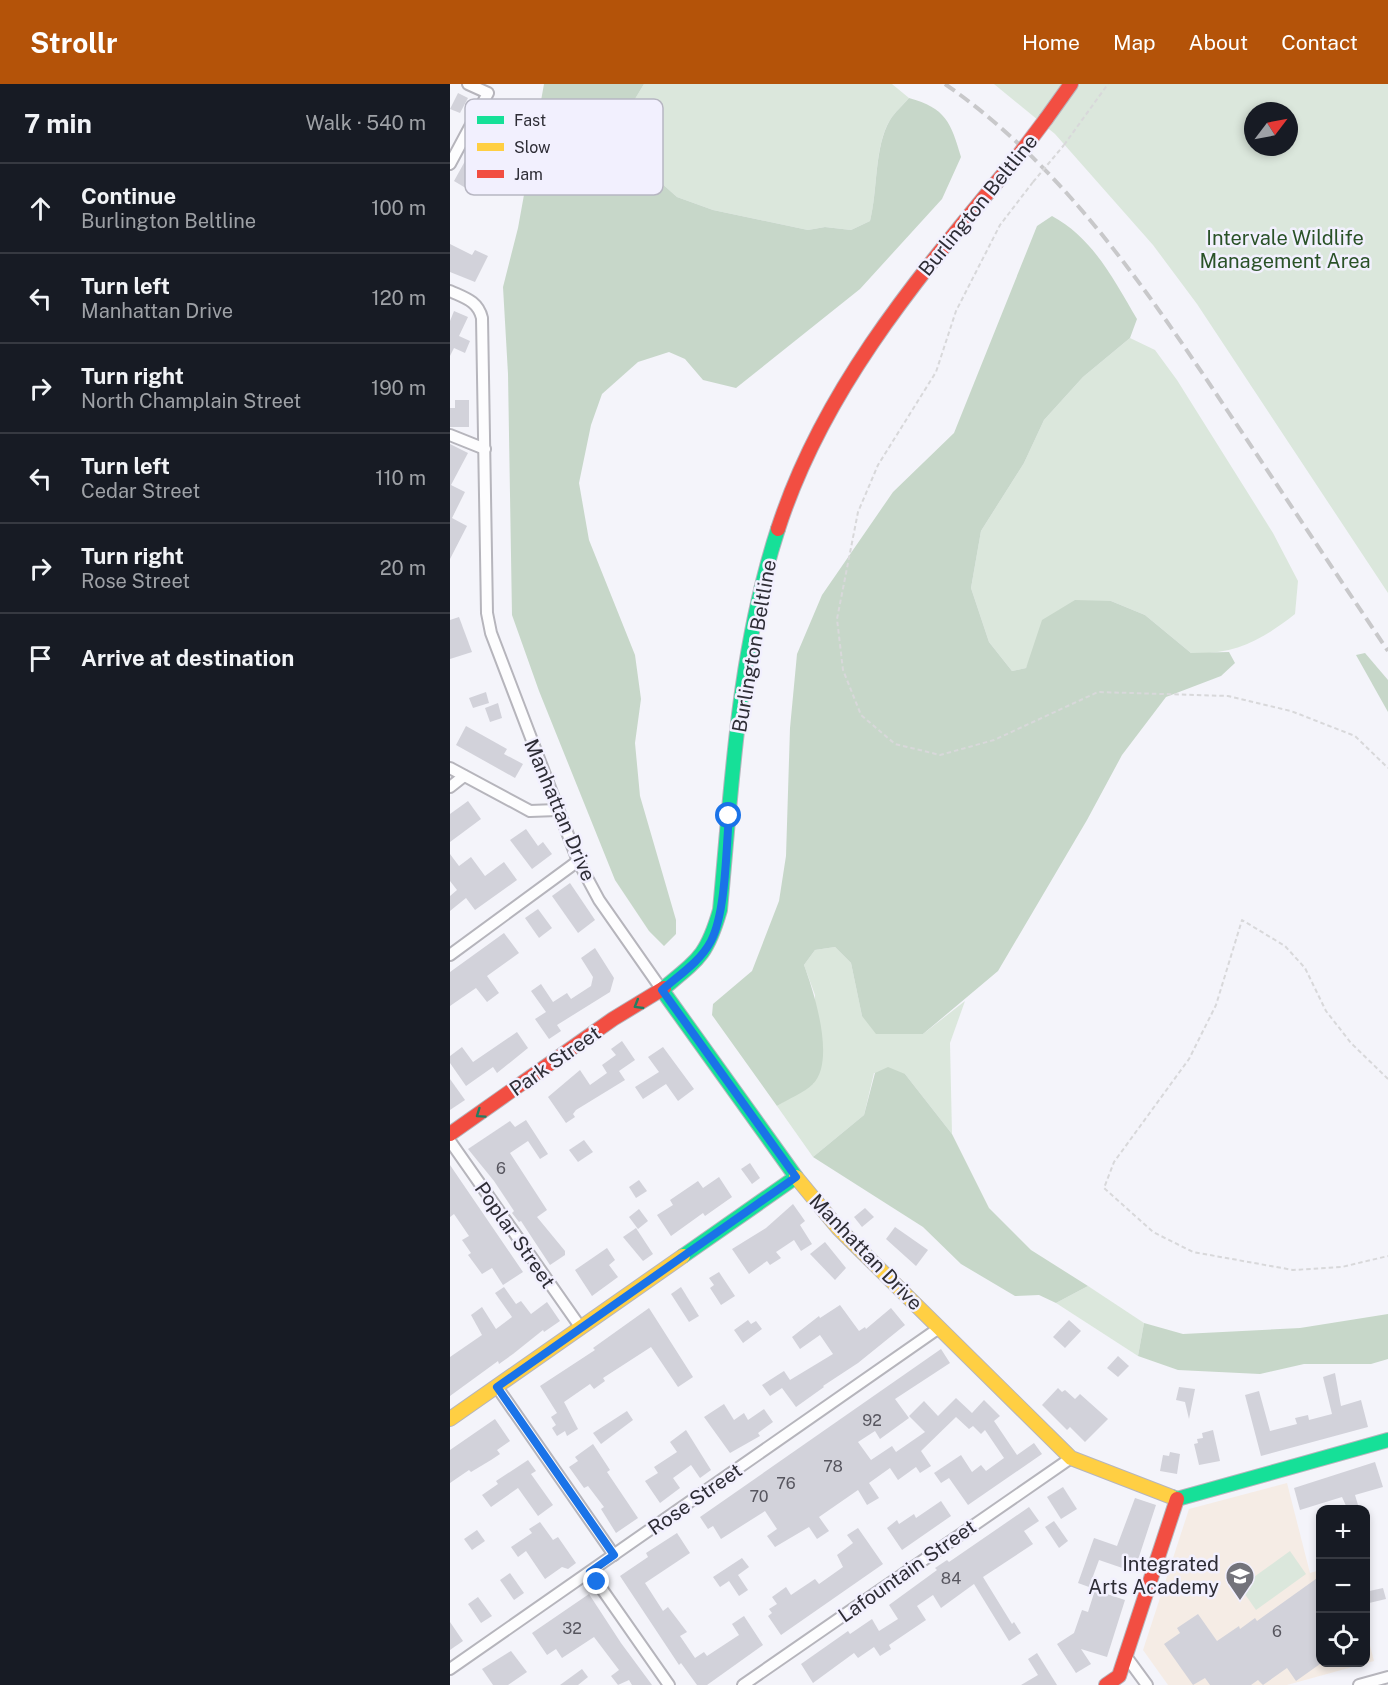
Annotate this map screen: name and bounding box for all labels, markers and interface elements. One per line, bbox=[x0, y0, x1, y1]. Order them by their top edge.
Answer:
text: Strollr bbox=[30, 26, 118, 59]
text: Home bbox=[1022, 30, 1080, 55]
text: Map bbox=[1113, 30, 1156, 55]
text: About bbox=[1189, 30, 1248, 55]
text: Contact bbox=[1281, 30, 1358, 55]
legend bbox=[465, 99, 663, 195]
north arrow bbox=[1244, 102, 1298, 156]
text: 7 min bbox=[24, 108, 92, 139]
text: Walk · 540 m bbox=[306, 111, 426, 135]
text: Fast bbox=[514, 111, 546, 130]
street label: Burlington Beltline bbox=[914, 129, 1042, 281]
text: Slow bbox=[514, 138, 551, 157]
text: Jam bbox=[514, 165, 543, 184]
text: Continue bbox=[81, 183, 176, 209]
icon: ahead bbox=[24, 192, 57, 225]
text: 100 m bbox=[371, 196, 426, 220]
text: Burlington Beltline bbox=[81, 209, 256, 233]
park label: Intervale Wildlife Management Area bbox=[1199, 226, 1371, 273]
text: Turn left bbox=[81, 273, 170, 299]
icon: left bbox=[24, 282, 57, 315]
text: 120 m bbox=[372, 286, 426, 310]
text: Manhattan Drive bbox=[81, 299, 233, 323]
text: Turn right bbox=[81, 363, 184, 389]
icon: right bbox=[24, 372, 57, 405]
text: 190 m bbox=[371, 376, 426, 400]
text: North Champlain Street bbox=[81, 389, 301, 413]
text: Turn left bbox=[81, 453, 170, 479]
icon: left bbox=[24, 462, 57, 495]
text: 110 m bbox=[375, 466, 426, 490]
text: Cedar Street bbox=[81, 479, 200, 503]
text: Turn right bbox=[81, 543, 184, 569]
icon: right bbox=[24, 552, 57, 585]
text: 20 m bbox=[380, 556, 426, 580]
street label: Burlington Beltline bbox=[727, 558, 781, 734]
text: Rose Street bbox=[81, 569, 190, 593]
icon: arrive bbox=[24, 642, 57, 675]
text: Arrive at destination bbox=[81, 645, 294, 671]
street label: Manhattan Drive bbox=[519, 735, 601, 885]
route start bbox=[715, 802, 741, 828]
one-way arrow bbox=[633, 997, 644, 1008]
street label: Park Street bbox=[505, 1021, 605, 1101]
one-way arrow bbox=[475, 1106, 486, 1117]
house number: 6 bbox=[496, 1159, 506, 1178]
street label: Poplar Street bbox=[470, 1177, 560, 1293]
street label: Manhattan Drive bbox=[805, 1189, 927, 1315]
house number: 92 bbox=[862, 1411, 882, 1430]
house number: 78 bbox=[823, 1457, 843, 1476]
street label: Rose Street bbox=[643, 1458, 747, 1540]
house number: 76 bbox=[776, 1474, 796, 1493]
house number: 70 bbox=[749, 1487, 769, 1506]
map controls bbox=[1316, 1505, 1370, 1667]
button: + bbox=[1316, 1505, 1370, 1559]
street label: Lafountain Street bbox=[834, 1515, 980, 1627]
place label: Integrated Arts Academy bbox=[1088, 1552, 1219, 1599]
button: − bbox=[1316, 1559, 1370, 1613]
school or university icon: Integrated Arts Academy bbox=[1224, 1560, 1256, 1602]
route end bbox=[583, 1568, 609, 1594]
house number: 84 bbox=[941, 1569, 961, 1588]
button: locate bbox=[1316, 1613, 1370, 1667]
house number: 32 bbox=[562, 1619, 582, 1638]
house number: 6 bbox=[1272, 1622, 1282, 1641]

